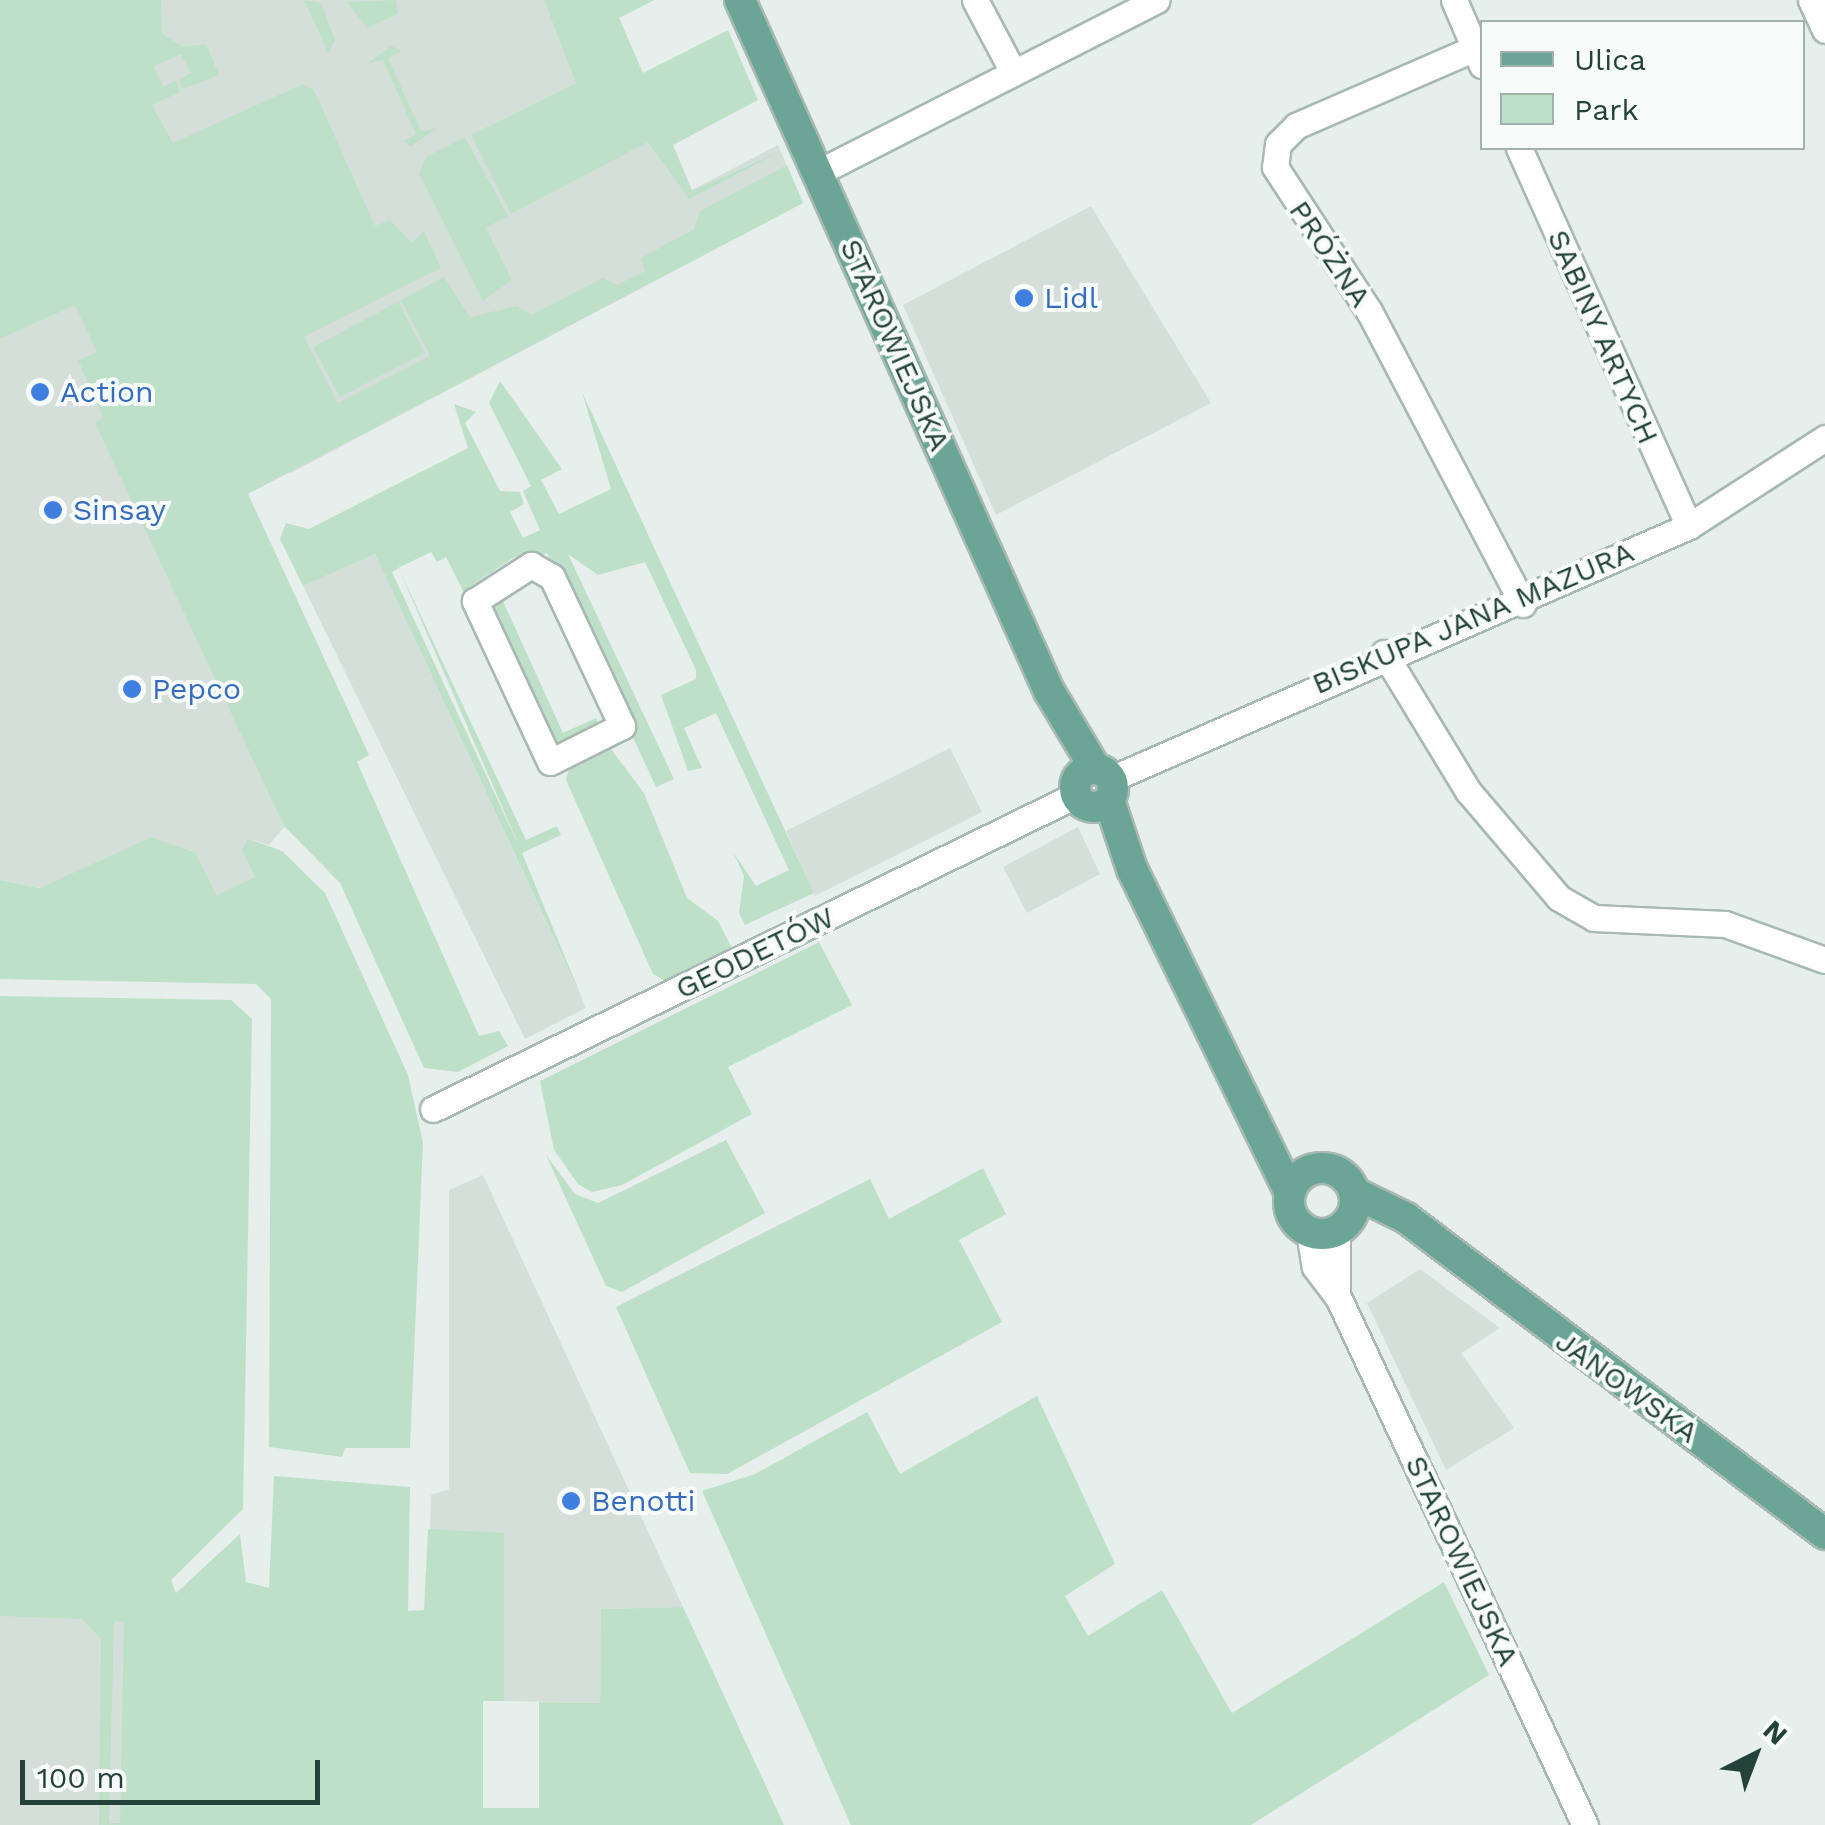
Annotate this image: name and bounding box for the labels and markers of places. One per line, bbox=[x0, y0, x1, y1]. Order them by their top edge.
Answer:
place label: Lidl bbox=[1044, 280, 1098, 316]
marker: Lidl bbox=[1013, 287, 1035, 309]
place label: Action bbox=[60, 374, 153, 410]
marker: Action bbox=[29, 381, 51, 403]
place label: Sinsay bbox=[73, 492, 166, 528]
marker: Sinsay bbox=[42, 499, 64, 521]
place label: Pepco bbox=[152, 671, 241, 707]
marker: Pepco bbox=[121, 678, 143, 700]
place label: Benotti bbox=[591, 1483, 695, 1519]
marker: Benotti bbox=[560, 1490, 582, 1512]

